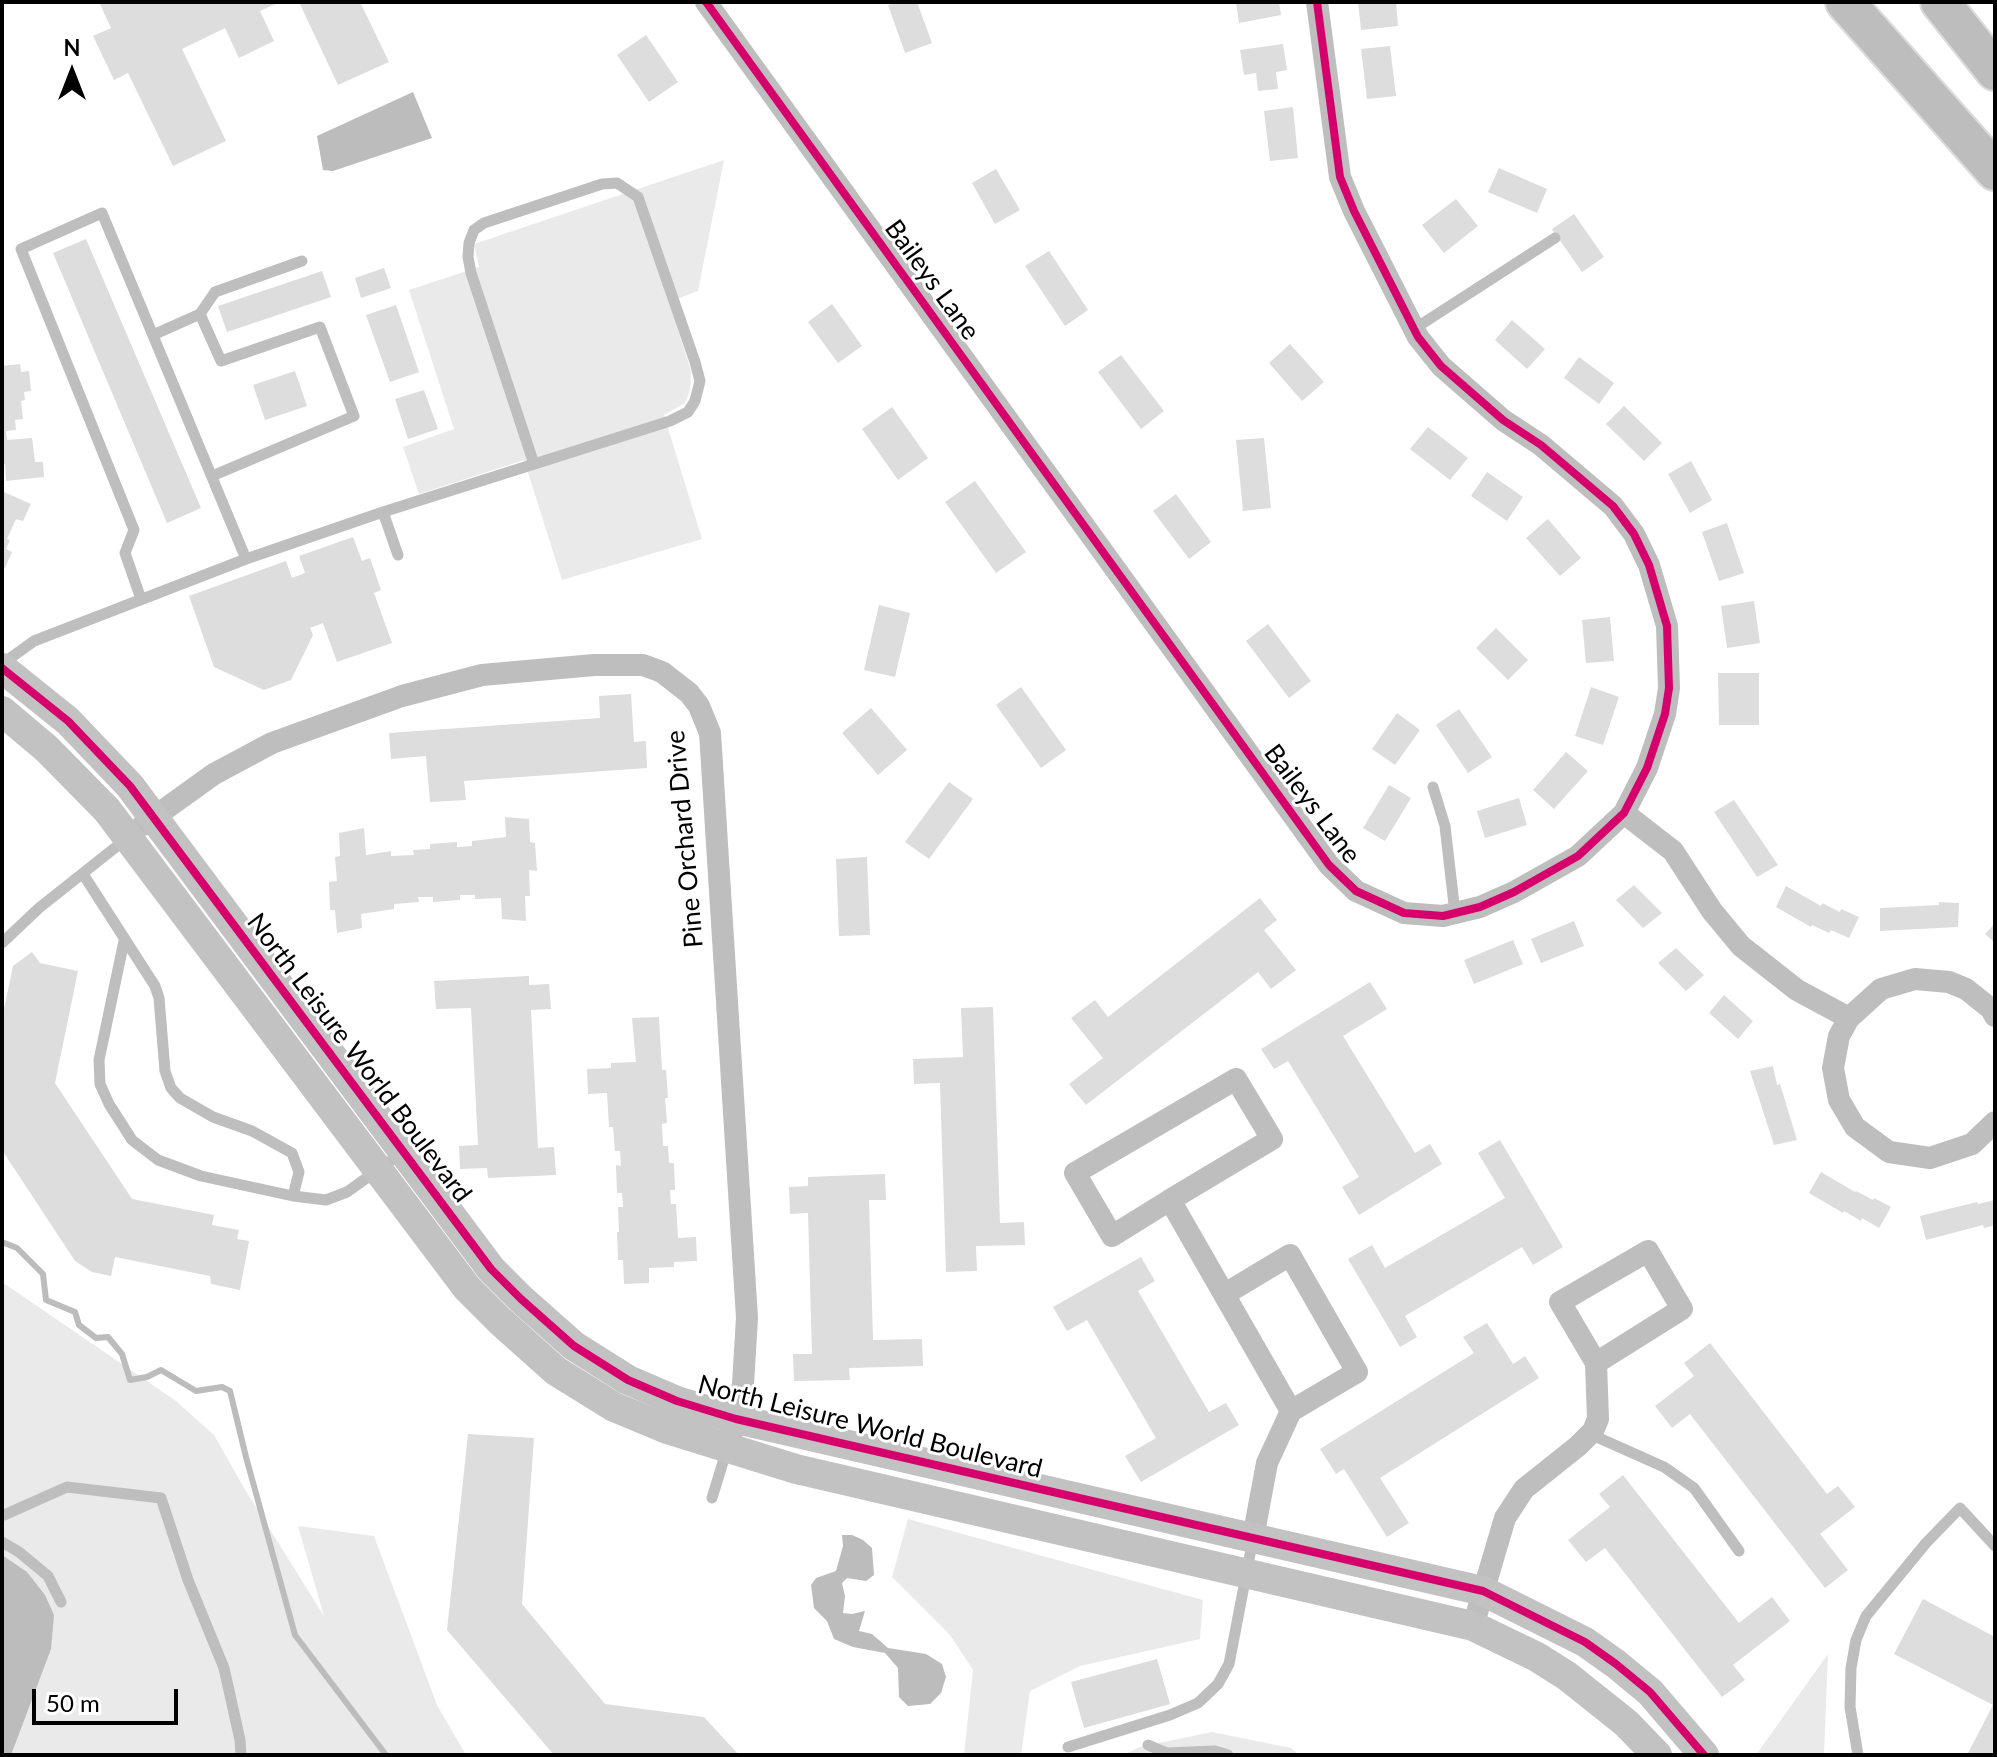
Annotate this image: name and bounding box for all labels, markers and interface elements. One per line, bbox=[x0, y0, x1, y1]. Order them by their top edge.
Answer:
north arrow bbox=[32, 32, 112, 112]
text: N bbox=[64, 34, 80, 61]
street label: Baileys Lane bbox=[878, 214, 986, 346]
street label: Pine Orchard Drive bbox=[660, 729, 710, 949]
street label: Baileys Lane bbox=[1257, 738, 1367, 870]
street label: North Leisure World Boulevard bbox=[240, 907, 478, 1209]
street label: North Leisure World Boulevard bbox=[695, 1369, 1045, 1485]
scale bar bbox=[36, 1673, 182, 1723]
text: 50 m bbox=[46, 1688, 100, 1717]

